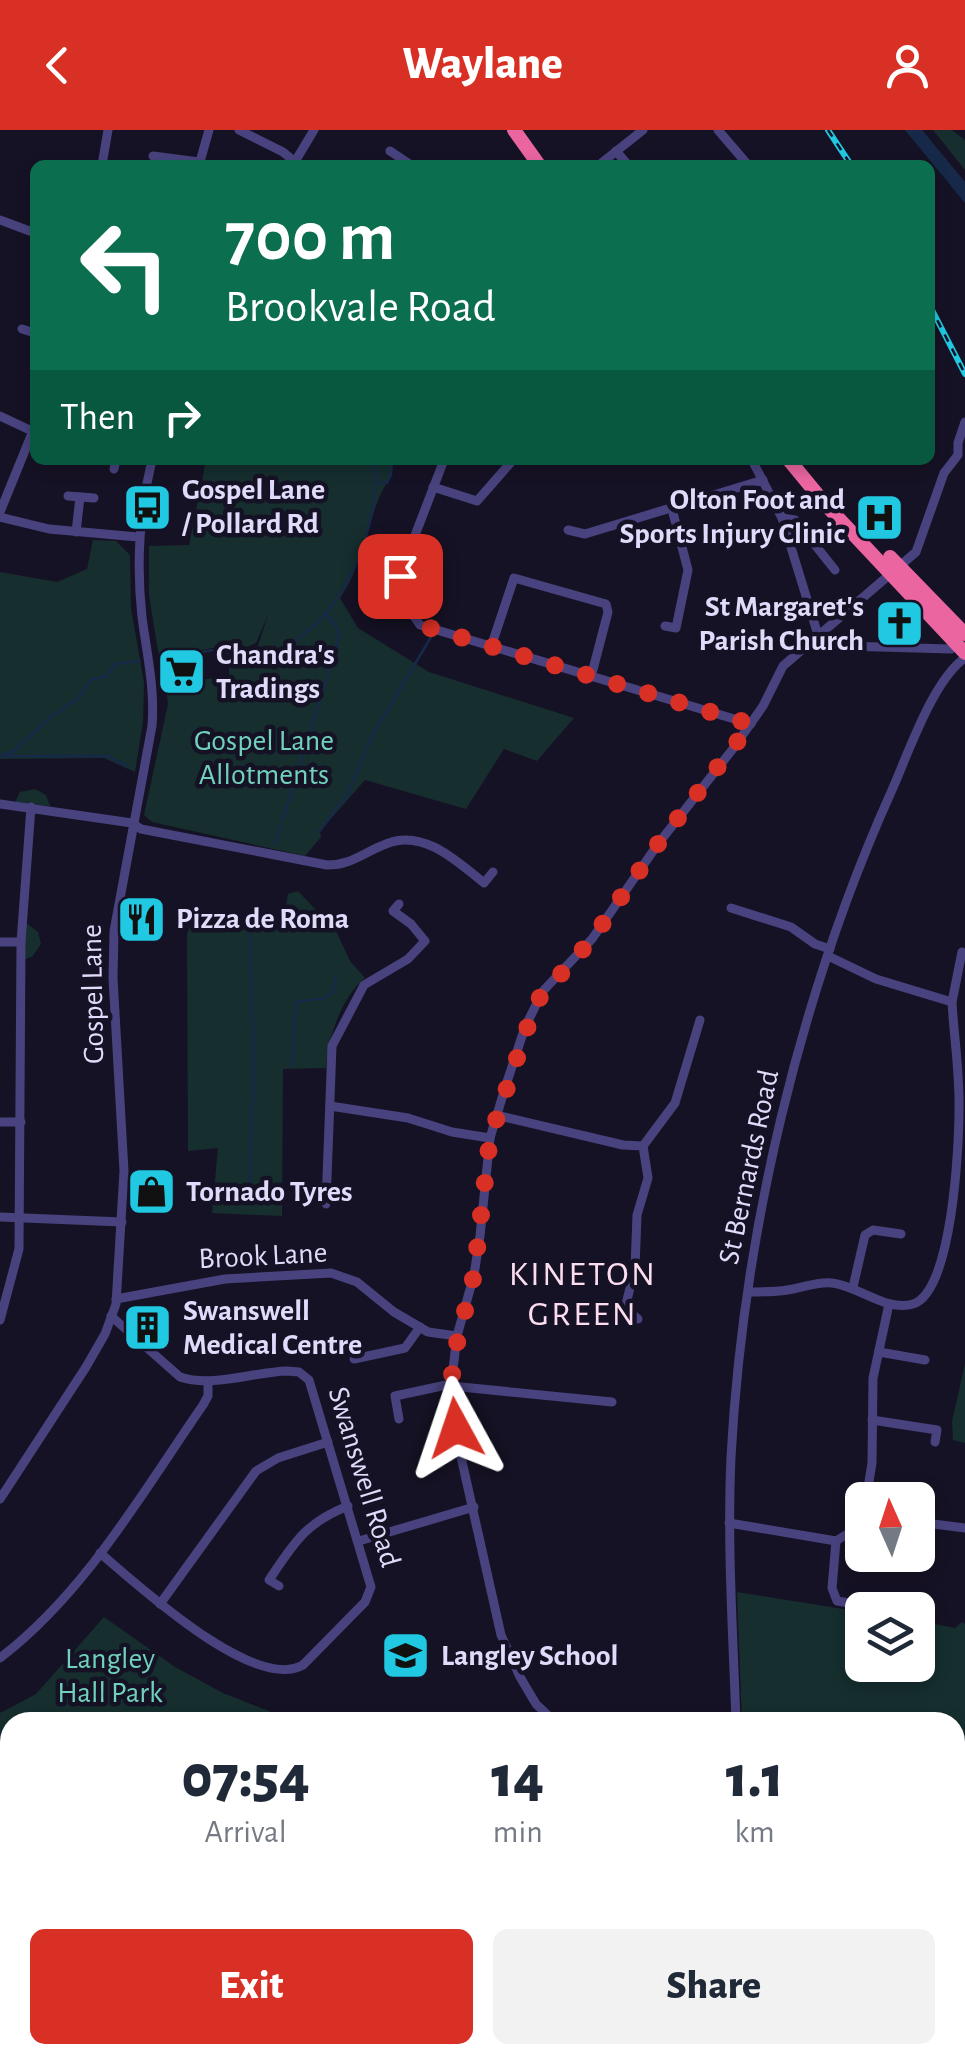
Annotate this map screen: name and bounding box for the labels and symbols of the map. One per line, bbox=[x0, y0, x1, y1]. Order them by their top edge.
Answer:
place label: Gospel Lane / Pollard Rd bbox=[181, 475, 325, 539]
bus stop icon: Gospel Lane / Pollard Rd bbox=[121, 481, 173, 533]
place label: Olton Foot and Sports Injury Clinic bbox=[619, 485, 845, 549]
hospital icon: Olton Foot and Sports Injury Clinic bbox=[854, 491, 906, 543]
pin bbox=[358, 534, 443, 619]
place label: St Margaret's Parish Church bbox=[699, 592, 864, 656]
church icon: St Margaret's Parish Church bbox=[873, 598, 925, 650]
place label: Chandra's Tradings bbox=[216, 640, 335, 704]
supermarket icon: Chandra's Tradings bbox=[155, 646, 207, 698]
park label: Gospel Lane Allotments bbox=[194, 726, 334, 790]
restaurant icon: Pizza de Roma bbox=[115, 893, 167, 945]
place label: Pizza de Roma bbox=[176, 904, 349, 934]
street label: Gospel Lane bbox=[77, 924, 109, 1064]
street label: St Bernards Road bbox=[714, 1067, 784, 1267]
shop icon: Tornado Tyres bbox=[125, 1166, 177, 1218]
place label: Tornado Tyres bbox=[186, 1177, 352, 1207]
street label: Brook Lane bbox=[198, 1238, 328, 1274]
district label: KINETON GREEN bbox=[509, 1257, 657, 1332]
place label: Swanswell Medical Centre bbox=[183, 1296, 362, 1360]
building icon: Swanswell Medical Centre bbox=[122, 1302, 174, 1354]
position arrow bbox=[404, 1376, 508, 1480]
street label: Swanswell Road bbox=[322, 1383, 406, 1571]
north arrow bbox=[845, 1482, 935, 1572]
school or university icon: Langley School bbox=[380, 1630, 432, 1682]
place label: Langley School bbox=[441, 1641, 619, 1671]
park label: Langley Hall Park bbox=[57, 1644, 163, 1708]

